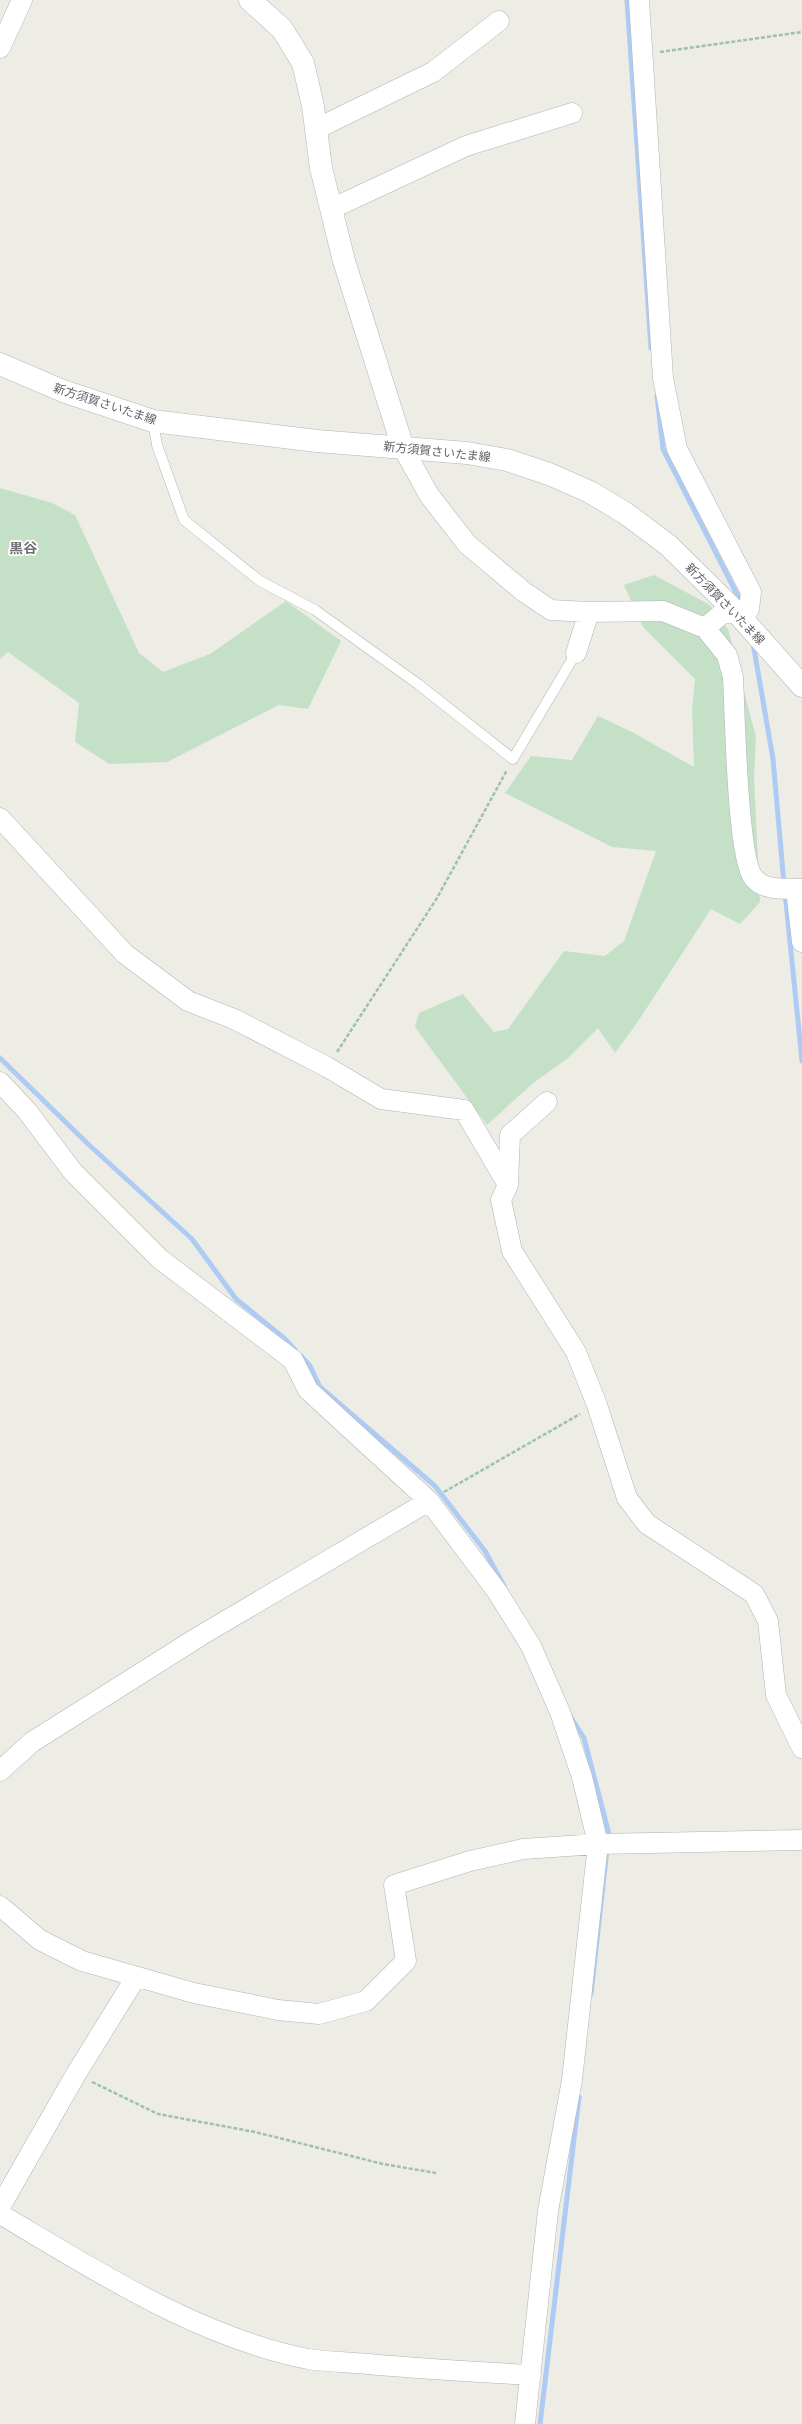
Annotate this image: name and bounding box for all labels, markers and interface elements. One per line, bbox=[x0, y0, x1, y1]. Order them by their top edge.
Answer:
street label: 新方須賀さいたま線 bbox=[52, 380, 159, 427]
street label: 新方須賀さいたま線 bbox=[383, 438, 491, 465]
district label: 黒谷 bbox=[9, 539, 38, 557]
street label: 新方須賀さいたま線 bbox=[683, 560, 768, 648]

